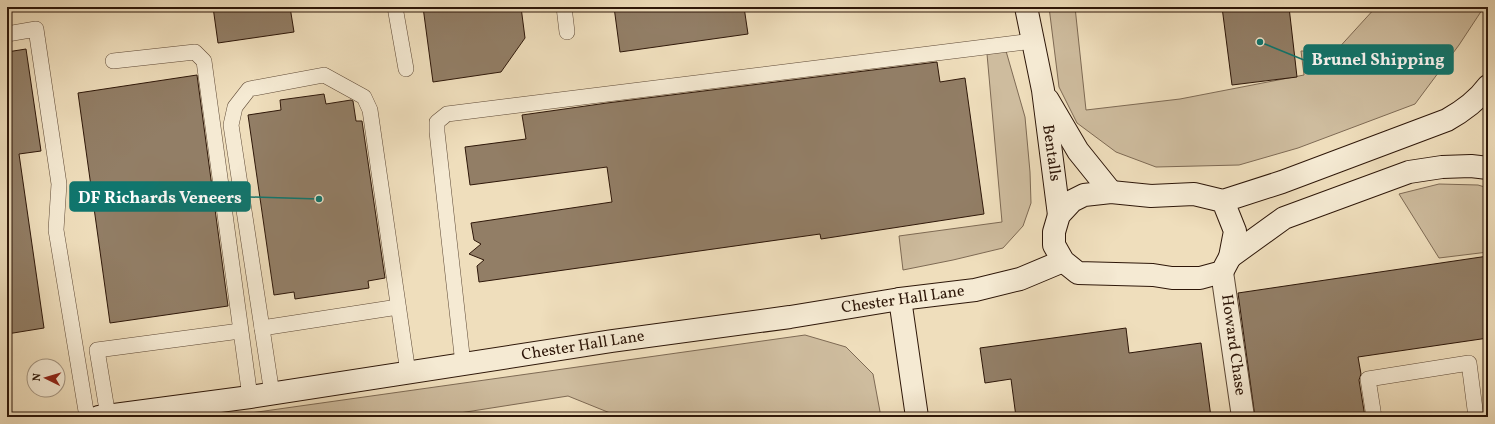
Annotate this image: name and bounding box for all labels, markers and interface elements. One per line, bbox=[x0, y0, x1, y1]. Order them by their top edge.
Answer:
callout: Brunel Shipping bbox=[1304, 45, 1453, 74]
text: Brunel Shipping bbox=[1312, 49, 1444, 72]
street label: Bentalls bbox=[1036, 123, 1066, 183]
callout: DF Richards Veneers bbox=[70, 182, 250, 211]
text: DF Richards Veneers bbox=[78, 187, 242, 210]
street label: Chester Hall Lane bbox=[840, 280, 966, 320]
street label: Howard Chase bbox=[1215, 293, 1251, 397]
street label: Chester Hall Lane bbox=[520, 325, 646, 367]
north arrow bbox=[26, 358, 66, 398]
text: N bbox=[30, 373, 45, 382]

